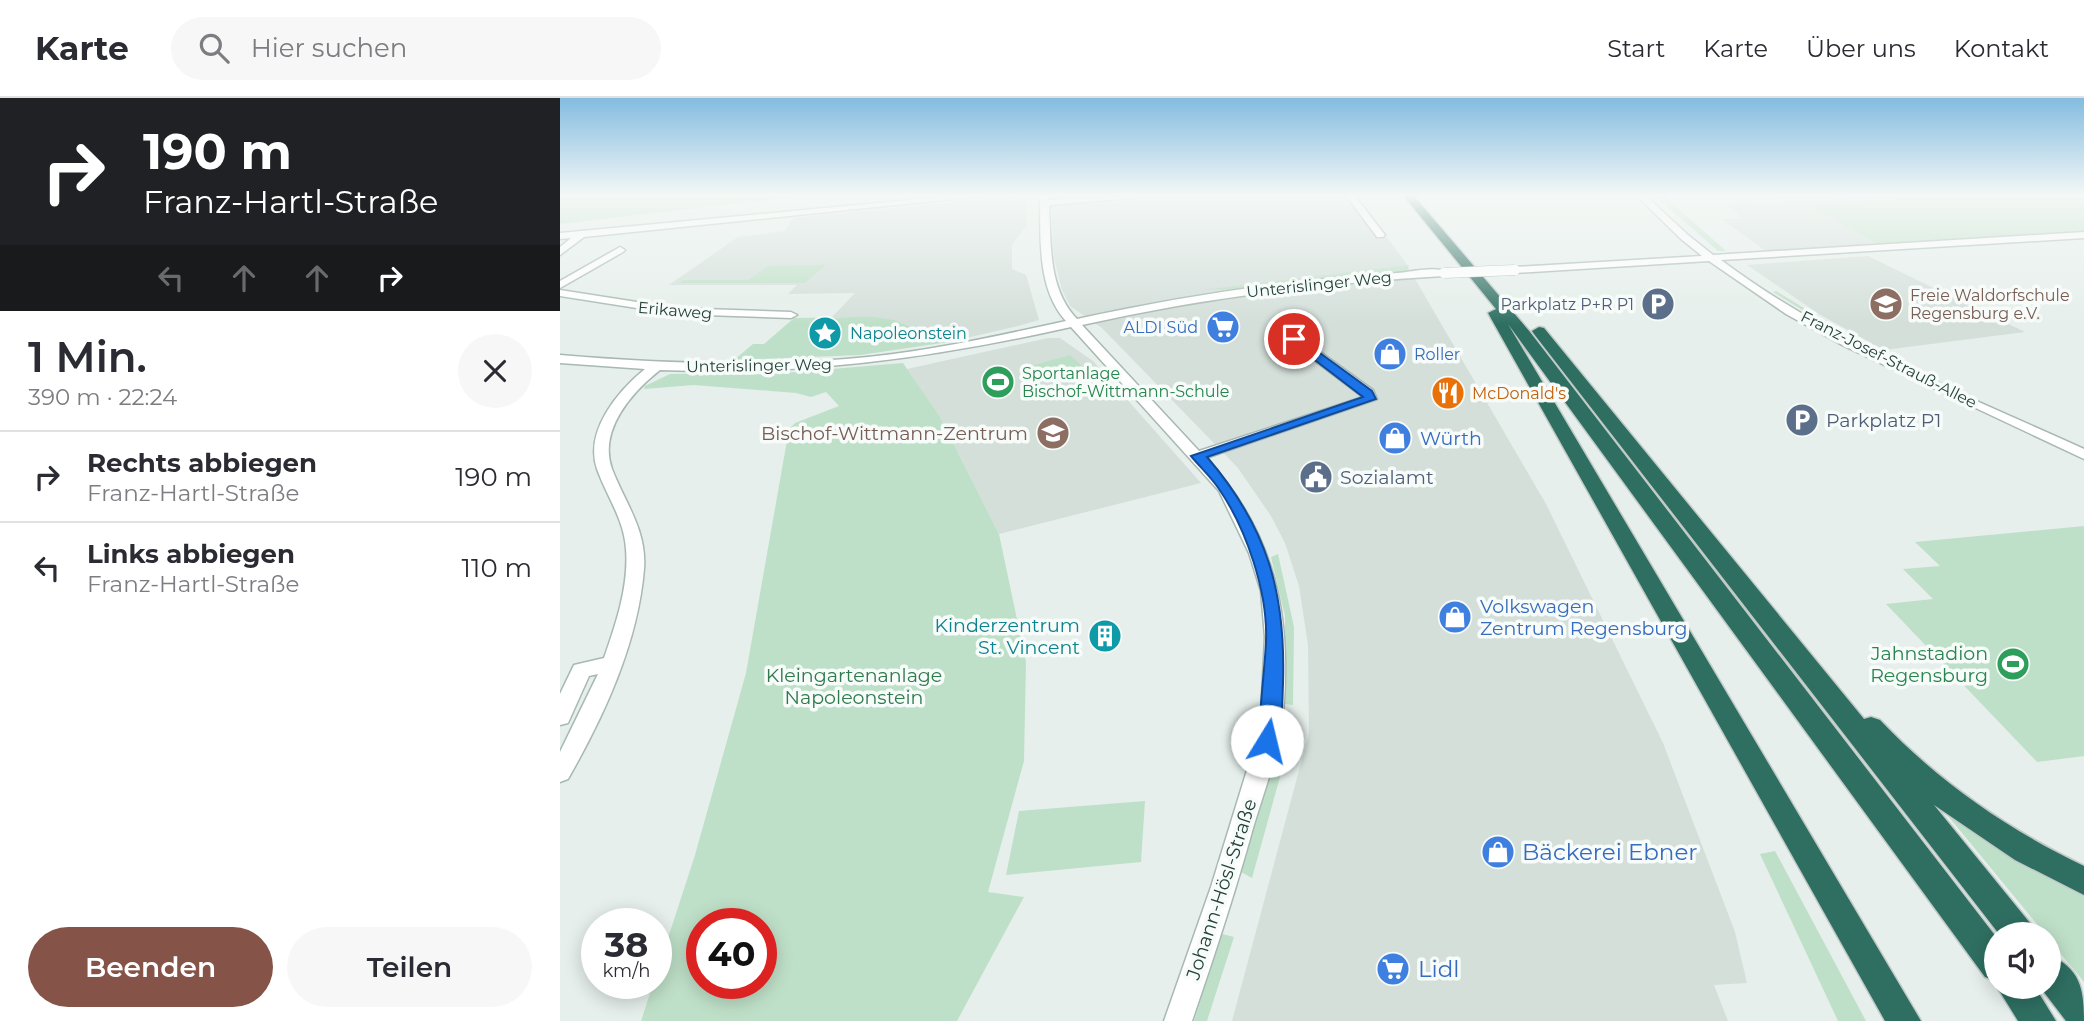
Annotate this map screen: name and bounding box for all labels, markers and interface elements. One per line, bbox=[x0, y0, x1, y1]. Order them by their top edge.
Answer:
search box bbox=[171, 17, 661, 80]
text: Karte bbox=[35, 28, 129, 68]
icon: search bbox=[195, 29, 233, 67]
text: Hier suchen bbox=[251, 32, 407, 64]
text: Start bbox=[1607, 34, 1665, 63]
text: Karte bbox=[1703, 34, 1768, 63]
text: Über uns bbox=[1806, 34, 1916, 63]
text: Kontakt bbox=[1954, 34, 2049, 63]
text: 190 m bbox=[143, 122, 292, 181]
icon: right bbox=[28, 126, 119, 217]
text: Franz-Hartl-Straße bbox=[143, 182, 438, 221]
icon: left bbox=[152, 259, 190, 297]
icon: ahead bbox=[225, 259, 263, 297]
icon: ahead bbox=[298, 259, 336, 297]
icon: right bbox=[371, 259, 409, 297]
street label: Unterislinger Weg bbox=[1245, 267, 1393, 302]
parking icon: Parkplatz P+R P1 bbox=[1639, 285, 1677, 323]
school or university icon: Freie Waldorfschule Regensburg e.V. bbox=[1867, 285, 1905, 323]
place label: Freie Waldorfschule Regensburg e.V. bbox=[1910, 286, 2070, 323]
place label: Parkplatz P+R P1 bbox=[1500, 295, 1634, 314]
street label: Erikaweg bbox=[637, 298, 713, 323]
street label: Franz-Josef-Strauß-Allee bbox=[1798, 307, 1980, 412]
supermarket icon: ALDI Süd bbox=[1204, 308, 1242, 346]
pin bbox=[1264, 309, 1324, 369]
place icon: Napoleonstein bbox=[806, 314, 844, 352]
place label: ALDI Süd bbox=[1123, 318, 1198, 337]
icon: arrive bbox=[1275, 320, 1313, 358]
place label: Napoleonstein bbox=[850, 324, 967, 343]
text: 1 Min. bbox=[28, 331, 147, 383]
button: close bbox=[458, 334, 532, 408]
shop icon: Roller bbox=[1371, 335, 1409, 373]
place label: Roller bbox=[1414, 345, 1460, 364]
street label: Unterislinger Weg bbox=[686, 355, 832, 376]
sports icon: Sportanlage Bischof-Wittmann-Schule bbox=[979, 363, 1017, 401]
place label: Sportanlage Bischof-Wittmann-Schule bbox=[1022, 364, 1230, 401]
restaurant icon: McDonald's bbox=[1429, 374, 1467, 412]
text: 390 m · 22:24 bbox=[28, 383, 177, 411]
place label: McDonald's bbox=[1472, 384, 1566, 403]
parking icon: Parkplatz P1 bbox=[1783, 401, 1821, 439]
place label: Parkplatz P1 bbox=[1826, 409, 1941, 432]
school or university icon: Bischof-Wittmann-Zentrum bbox=[1034, 414, 1072, 452]
shop icon: Würth bbox=[1376, 419, 1414, 457]
place label: Bischof-Wittmann-Zentrum bbox=[761, 422, 1028, 445]
place label: Würth bbox=[1420, 427, 1482, 450]
text: Rechts abbiegen bbox=[87, 447, 317, 479]
icon: right bbox=[28, 458, 66, 496]
public building icon: Sozialamt bbox=[1297, 458, 1335, 496]
text: 190 m bbox=[455, 461, 532, 493]
place label: Sozialamt bbox=[1340, 466, 1434, 489]
text: Franz-Hartl-Straße bbox=[87, 479, 299, 507]
text: Links abbiegen bbox=[87, 538, 295, 570]
icon: left bbox=[28, 549, 66, 587]
text: 110 m bbox=[462, 552, 532, 584]
text: Franz-Hartl-Straße bbox=[87, 570, 299, 598]
place label: Volkswagen Zentrum Regensburg bbox=[1480, 595, 1688, 640]
shop icon: Volkswagen Zentrum Regensburg bbox=[1436, 598, 1474, 636]
place label: Kinderzentrum St. Vincent bbox=[934, 614, 1080, 659]
building icon: Kinderzentrum St. Vincent bbox=[1086, 617, 1124, 655]
place label: Jahnstadion Regensburg bbox=[1870, 642, 1988, 687]
sports icon: Jahnstadion Regensburg bbox=[1994, 645, 2032, 683]
park label: Kleingartenanlage Napoleonstein bbox=[766, 664, 942, 709]
position arrow bbox=[1230, 704, 1304, 778]
street label: Johann-Hösl-Straße bbox=[1181, 796, 1262, 983]
shop icon: Bäckerei Ebner bbox=[1479, 833, 1517, 871]
place label: Bäckerei Ebner bbox=[1522, 838, 1698, 866]
speed limit sign: 40 bbox=[686, 908, 777, 999]
map controls bbox=[1984, 922, 2061, 999]
button: sound bbox=[1984, 922, 2061, 999]
text: 38 bbox=[605, 923, 648, 966]
button: Beenden bbox=[28, 927, 273, 1007]
button: Teilen bbox=[287, 927, 532, 1007]
supermarket icon: Lidl bbox=[1374, 950, 1412, 988]
place label: Lidl bbox=[1418, 955, 1460, 983]
text: km/h bbox=[602, 960, 651, 982]

